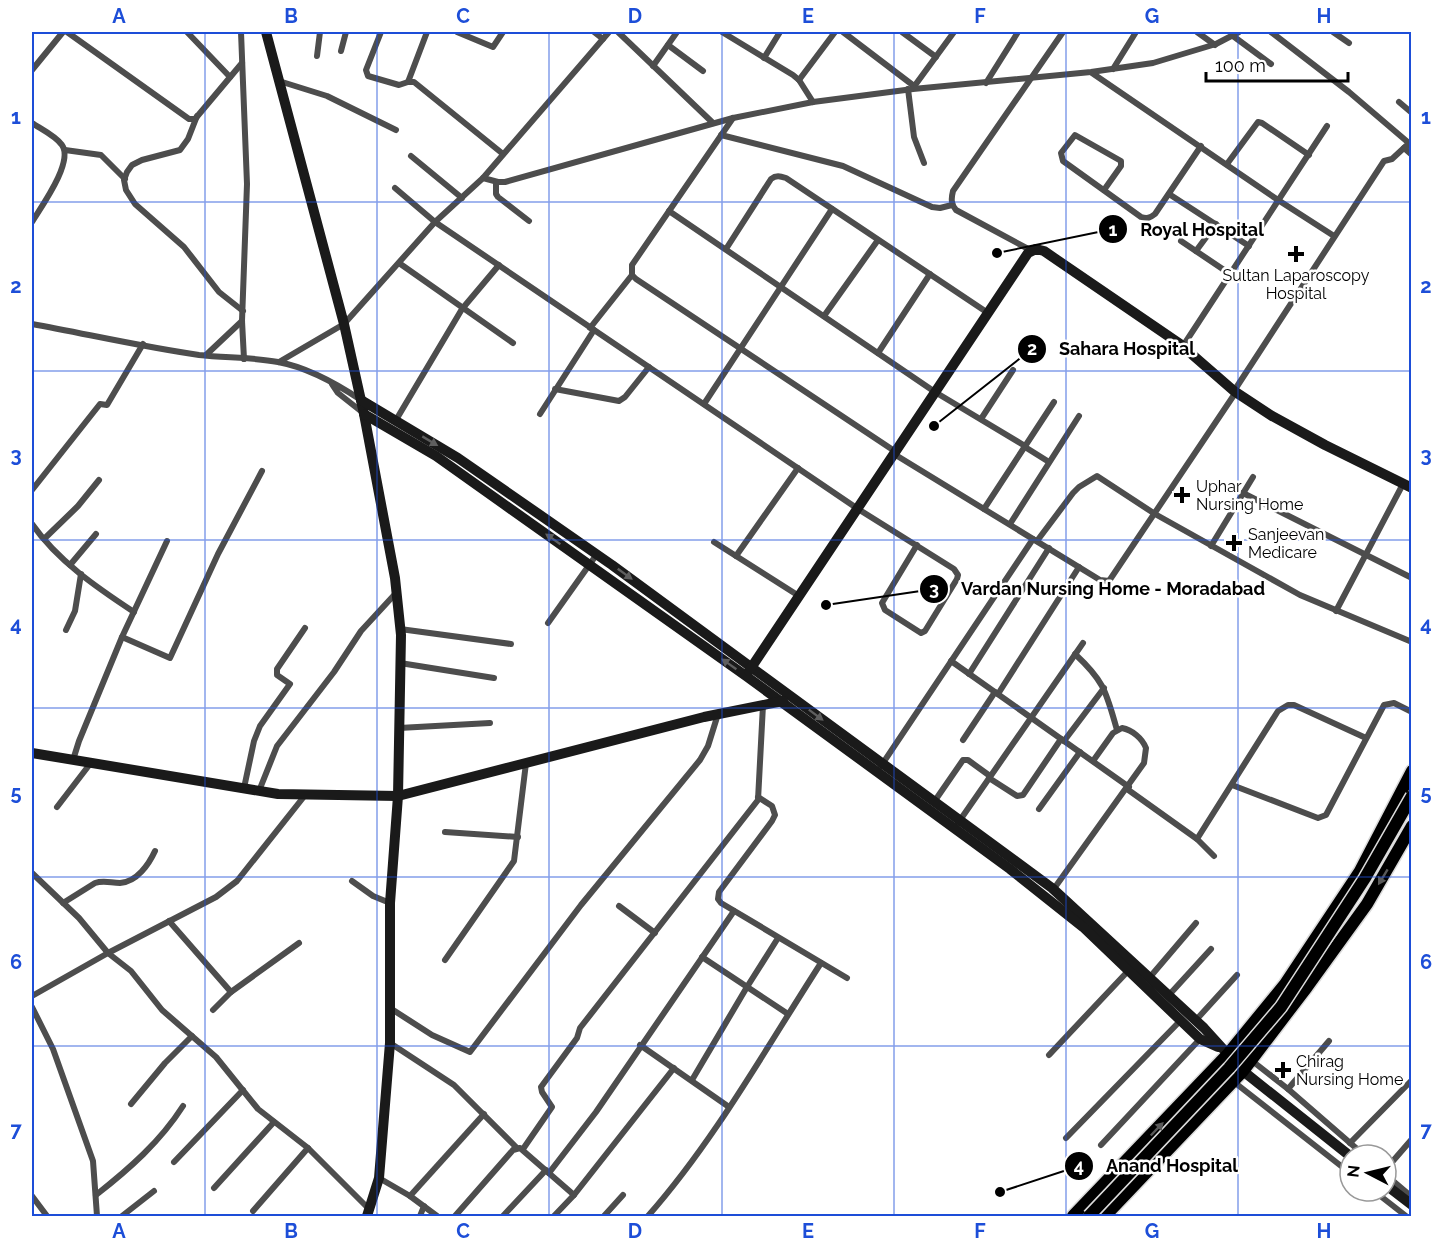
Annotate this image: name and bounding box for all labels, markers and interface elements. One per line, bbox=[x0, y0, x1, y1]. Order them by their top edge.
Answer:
text: A bbox=[112, 4, 126, 28]
text: B bbox=[284, 4, 298, 28]
text: C bbox=[456, 4, 470, 28]
text: D bbox=[628, 4, 642, 28]
text: E bbox=[802, 4, 814, 28]
text: F bbox=[974, 4, 986, 28]
text: G bbox=[1145, 4, 1159, 28]
text: H bbox=[1317, 4, 1331, 28]
scale bar bbox=[1206, 45, 1348, 83]
text: 100 m bbox=[1215, 55, 1266, 76]
text: 1 bbox=[11, 105, 21, 129]
text: 1 bbox=[1421, 105, 1431, 129]
callout: Royal Hospital bbox=[1098, 211, 1276, 247]
text: 1 bbox=[1109, 219, 1118, 240]
text: Royal Hospital bbox=[1140, 219, 1264, 240]
marker: Sultan Laparoscopy Hospital bbox=[1287, 245, 1305, 263]
place label: Sultan Laparoscopy Hospital bbox=[1223, 266, 1370, 303]
text: 2 bbox=[10, 274, 22, 298]
text: 2 bbox=[1420, 274, 1432, 298]
callout: Sahara Hospital bbox=[1017, 331, 1207, 367]
text: 2 bbox=[1027, 338, 1037, 359]
text: Sahara Hospital bbox=[1059, 338, 1195, 359]
one-way arrow bbox=[422, 435, 438, 446]
text: 3 bbox=[10, 443, 22, 467]
text: 3 bbox=[1420, 443, 1432, 467]
place label: Uphar Nursing Home bbox=[1196, 477, 1303, 514]
marker: Uphar Nursing Home bbox=[1173, 486, 1191, 504]
place label: Sanjeevan Medicare bbox=[1248, 525, 1324, 562]
one-way arrow bbox=[545, 534, 561, 545]
marker: Sanjeevan Medicare bbox=[1225, 534, 1243, 552]
one-way arrow bbox=[618, 568, 633, 580]
callout: Vardan Nursing Home - Moradabad bbox=[919, 571, 1277, 607]
text: 3 bbox=[929, 578, 939, 599]
text: Vardan Nursing Home - Moradabad bbox=[961, 578, 1265, 599]
text: 4 bbox=[10, 612, 22, 636]
text: 4 bbox=[1420, 612, 1432, 636]
one-way arrow bbox=[722, 658, 738, 670]
one-way arrow bbox=[808, 709, 824, 721]
text: 5 bbox=[10, 781, 22, 805]
text: 5 bbox=[1420, 781, 1432, 805]
one-way arrow bbox=[1378, 869, 1388, 886]
text: 6 bbox=[10, 950, 22, 974]
text: 6 bbox=[1420, 950, 1432, 974]
place label: Chirag Nursing Home bbox=[1296, 1052, 1403, 1089]
marker: Chirag Nursing Home bbox=[1274, 1061, 1292, 1079]
text: 7 bbox=[10, 1118, 22, 1142]
text: 7 bbox=[1420, 1118, 1432, 1142]
one-way arrow bbox=[1150, 1121, 1164, 1136]
north arrow bbox=[1338, 1143, 1398, 1203]
callout: Anand Hospital bbox=[1064, 1148, 1250, 1184]
text: 4 bbox=[1074, 1155, 1084, 1176]
text: Anand Hospital bbox=[1106, 1155, 1238, 1176]
text: N bbox=[1343, 1164, 1364, 1178]
text: A bbox=[112, 1219, 126, 1243]
text: B bbox=[284, 1219, 298, 1243]
text: C bbox=[456, 1219, 470, 1243]
text: D bbox=[628, 1219, 642, 1243]
text: E bbox=[802, 1219, 814, 1243]
text: F bbox=[974, 1219, 986, 1243]
text: G bbox=[1145, 1219, 1159, 1243]
text: H bbox=[1317, 1219, 1331, 1243]

